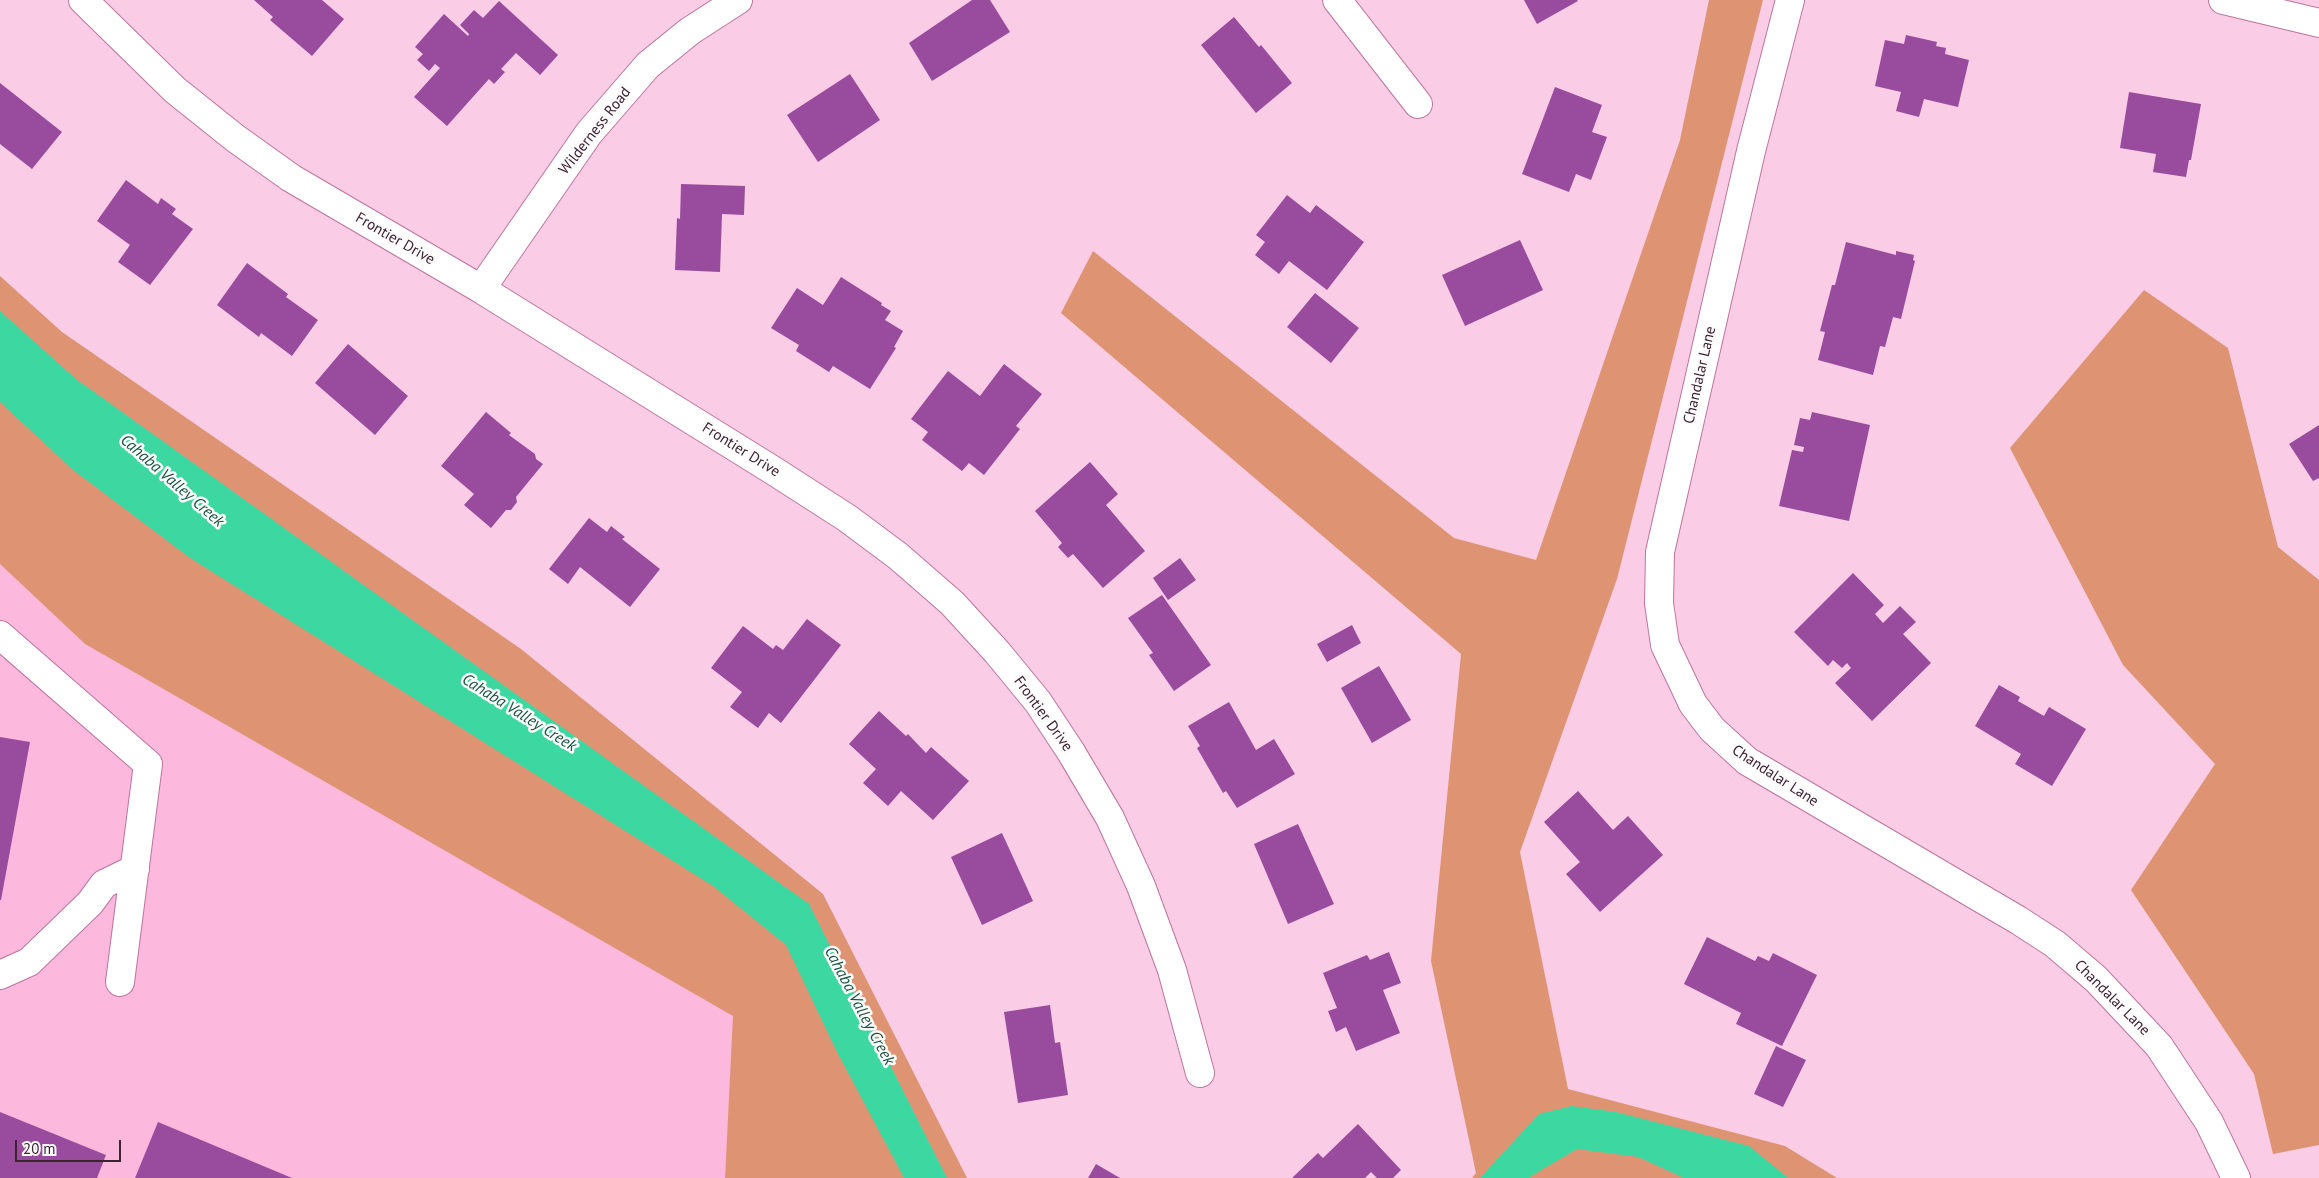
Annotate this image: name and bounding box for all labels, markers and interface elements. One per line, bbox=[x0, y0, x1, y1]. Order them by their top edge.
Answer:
street label: Wilderness Road bbox=[555, 84, 635, 178]
street label: Frontier Drive bbox=[352, 209, 438, 269]
street label: Chandalar Lane bbox=[1680, 324, 1720, 426]
street label: Frontier Drive bbox=[699, 419, 783, 481]
water label: Cahaba Valley Creek bbox=[116, 431, 228, 531]
water label: Cahaba Valley Creek bbox=[458, 670, 580, 756]
street label: Frontier Drive bbox=[1010, 673, 1076, 755]
street label: Chandalar Lane bbox=[1728, 741, 1822, 811]
water label: Cahaba Valley Creek bbox=[820, 944, 898, 1068]
street label: Chandalar Lane bbox=[2070, 956, 2154, 1040]
scale bar bbox=[18, 1130, 124, 1162]
text: 20 m bbox=[23, 1139, 56, 1158]

